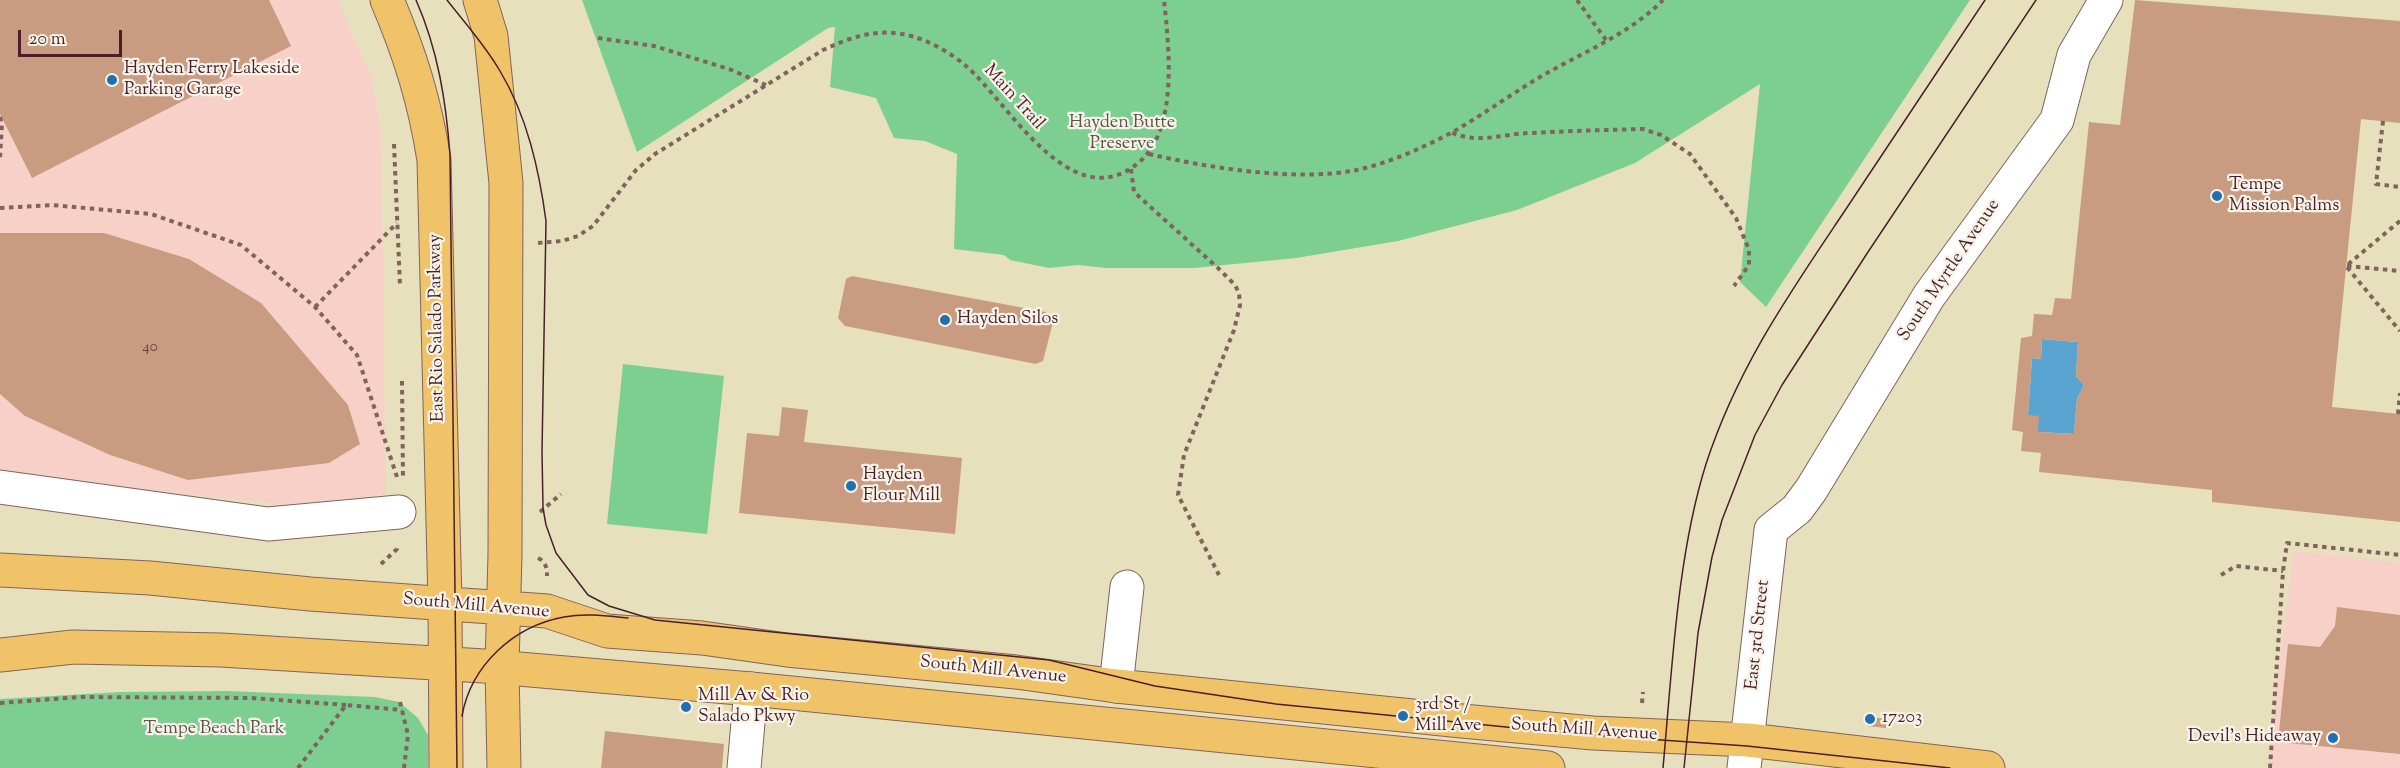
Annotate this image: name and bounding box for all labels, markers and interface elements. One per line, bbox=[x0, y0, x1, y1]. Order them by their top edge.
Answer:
scale bar bbox=[21, 18, 124, 56]
text: 20 m bbox=[29, 27, 66, 53]
place label: Hayden Ferry Lakeside Parking Garage bbox=[124, 59, 300, 101]
street label: Main Trail bbox=[978, 61, 1048, 135]
marker: Hayden Ferry Lakeside Parking Garage bbox=[105, 73, 119, 87]
park label: Hayden Butte Preserve bbox=[1069, 113, 1175, 156]
place label: Tempe Mission Palms bbox=[2229, 175, 2339, 218]
marker: Tempe Mission Palms bbox=[2210, 189, 2224, 203]
street label: South Myrtle Avenue bbox=[1894, 196, 2006, 346]
street label: East Rio Salado Parkway bbox=[426, 234, 450, 422]
place label: Hayden Silos bbox=[957, 309, 1058, 331]
marker: Hayden Silos bbox=[938, 313, 952, 327]
house number: 40 bbox=[142, 339, 158, 357]
place label: Hayden Flour Mill bbox=[863, 465, 940, 508]
marker: Hayden Flour Mill bbox=[844, 479, 858, 493]
street label: East 3rd Street bbox=[1742, 579, 1776, 691]
street label: South Mill Avenue bbox=[402, 590, 550, 624]
street label: South Mill Avenue bbox=[919, 653, 1067, 689]
place label: Mill Av & Rio Salado Pkwy bbox=[698, 686, 809, 728]
place label: 3rd St / Mill Ave bbox=[1415, 695, 1481, 738]
marker: Mill Av & Rio Salado Pkwy bbox=[679, 700, 693, 714]
place label: 17203 bbox=[1882, 708, 1922, 730]
marker: 3rd St / Mill Ave bbox=[1396, 709, 1410, 723]
marker: 17203 bbox=[1863, 712, 1877, 726]
street label: South Mill Avenue bbox=[1510, 715, 1658, 747]
park label: Tempe Beach Park bbox=[143, 719, 285, 741]
place label: Devil's Hideaway bbox=[2188, 727, 2321, 749]
marker: Devil's Hideaway bbox=[2326, 731, 2340, 745]

